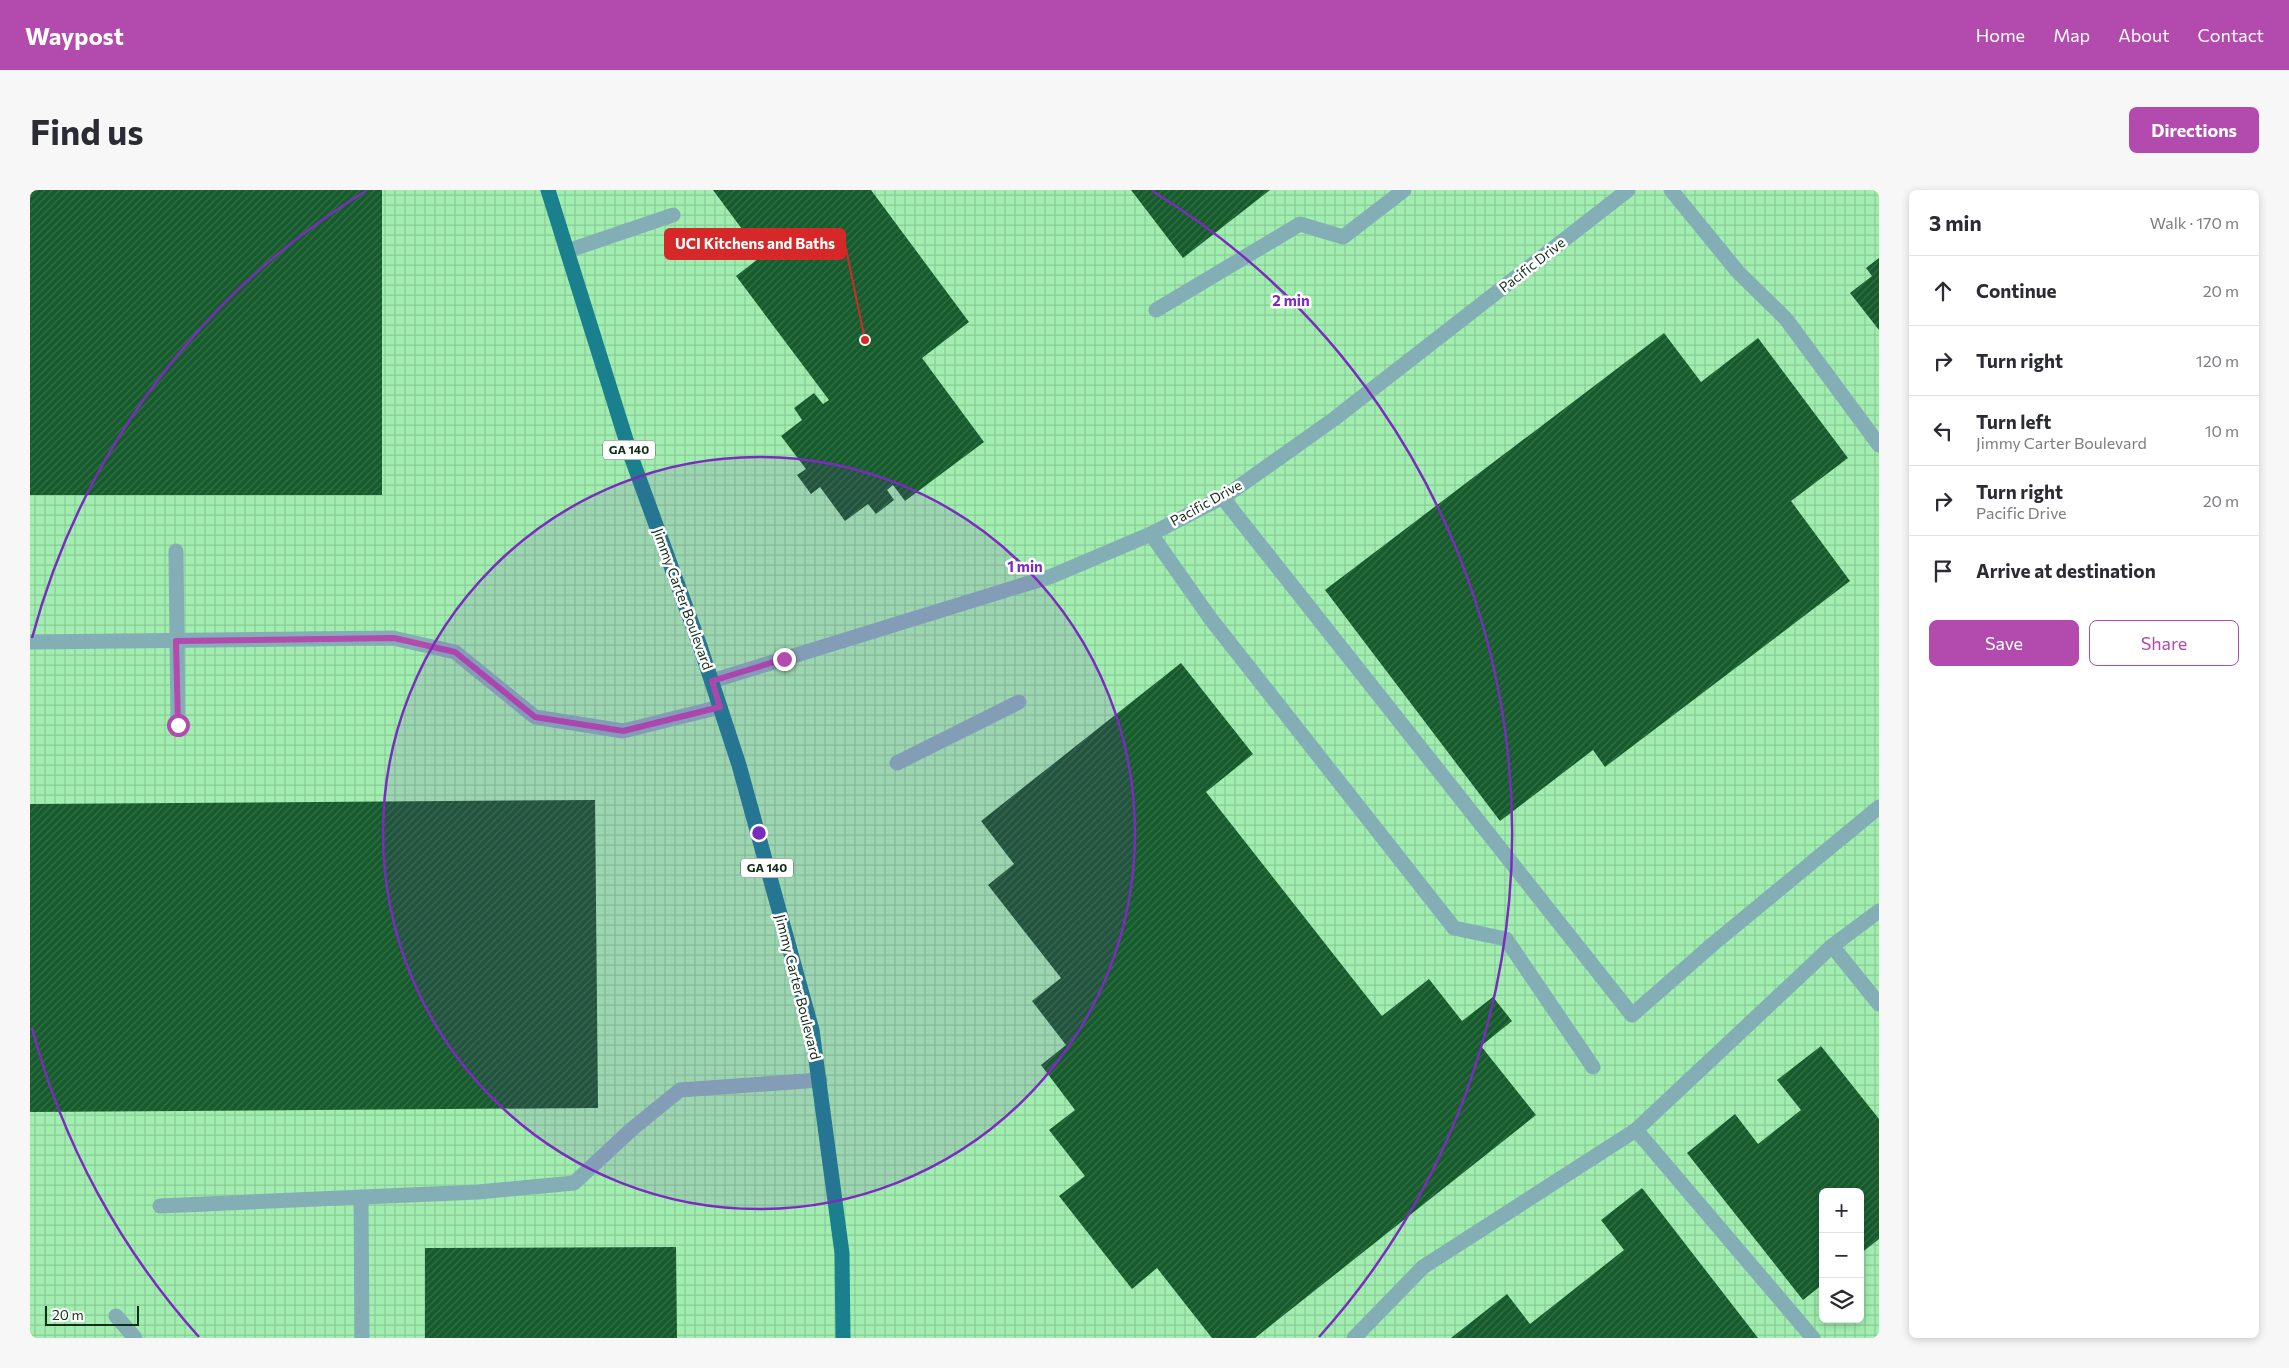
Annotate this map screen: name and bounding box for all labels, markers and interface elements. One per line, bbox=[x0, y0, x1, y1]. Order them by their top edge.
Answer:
text: Waypost bbox=[25, 21, 124, 50]
text: Home bbox=[1976, 24, 2025, 46]
text: Map bbox=[2053, 24, 2090, 46]
text: About bbox=[2118, 24, 2170, 46]
text: Contact bbox=[2198, 24, 2264, 46]
button: Directions bbox=[2129, 107, 2259, 153]
text: Find us bbox=[30, 109, 144, 152]
text: 3 min bbox=[1929, 210, 1982, 235]
text: Walk · 170 m bbox=[2150, 213, 2239, 232]
callout: UCI Kitchens and Baths bbox=[665, 229, 845, 259]
text: UCI Kitchens and Baths bbox=[675, 234, 835, 252]
street label: Pacific Drive bbox=[1495, 234, 1568, 296]
icon: ahead bbox=[1929, 277, 1957, 305]
text: Continue bbox=[1976, 279, 2056, 302]
text: 20 m bbox=[2203, 281, 2239, 300]
text: 2 min bbox=[1272, 291, 1310, 309]
icon: right bbox=[1929, 347, 1957, 375]
text: Turn right bbox=[1976, 349, 2063, 372]
text: 120 m bbox=[2196, 351, 2239, 370]
text: Turn left bbox=[1976, 410, 2051, 433]
icon: left bbox=[1929, 417, 1957, 445]
text: 10 m bbox=[2205, 421, 2239, 440]
text: Jimmy Carter Boulevard bbox=[1976, 433, 2147, 452]
road number: GA 140 bbox=[603, 440, 655, 460]
street label: Pacific Drive bbox=[1167, 476, 1245, 529]
text: Turn right bbox=[1976, 480, 2063, 503]
icon: right bbox=[1929, 487, 1957, 515]
text: 20 m bbox=[2203, 491, 2239, 510]
text: Pacific Drive bbox=[1976, 503, 2067, 522]
street label: Jimmy Carter Boulevard bbox=[650, 526, 717, 672]
text: 1 min bbox=[1007, 557, 1043, 575]
icon: arrive bbox=[1929, 557, 1957, 585]
text: Arrive at destination bbox=[1976, 559, 2156, 582]
button: Save bbox=[1929, 620, 2079, 666]
button: Share bbox=[2089, 620, 2239, 666]
route end bbox=[773, 648, 796, 671]
route start bbox=[167, 714, 190, 737]
centre of rings bbox=[750, 824, 768, 842]
road number: GA 140 bbox=[741, 858, 793, 878]
street label: Jimmy Carter Boulevard bbox=[772, 912, 825, 1061]
map controls bbox=[1819, 1188, 1864, 1323]
button: + bbox=[1819, 1188, 1864, 1233]
button: − bbox=[1819, 1233, 1864, 1278]
button: layers bbox=[1819, 1278, 1864, 1323]
scale bar bbox=[45, 1303, 139, 1326]
text: 20 m bbox=[52, 1306, 84, 1323]

